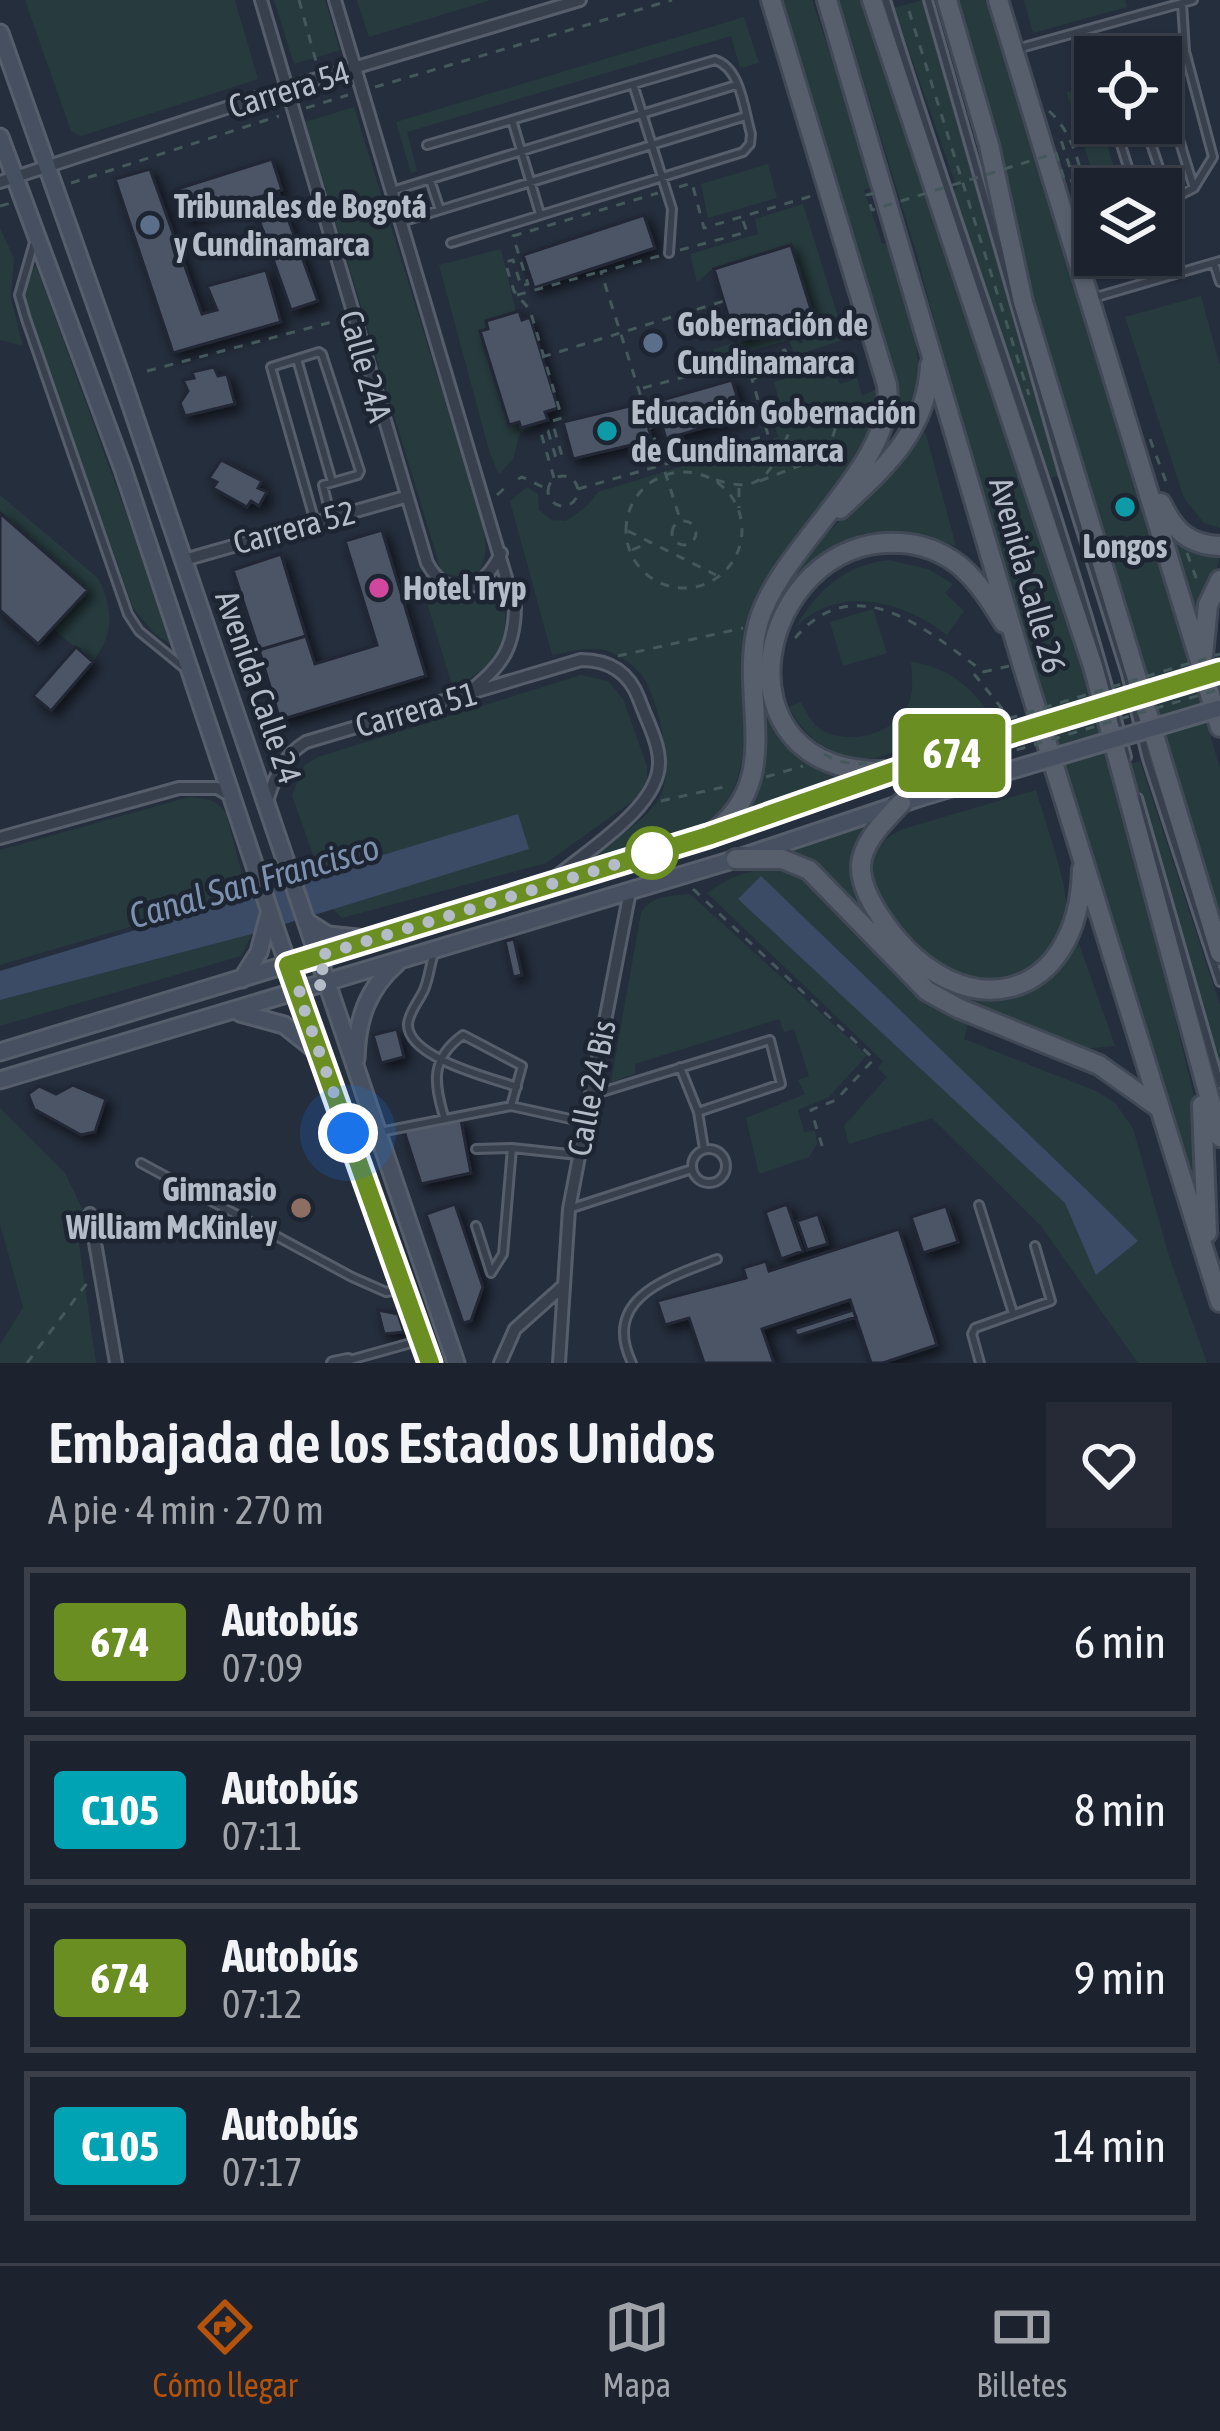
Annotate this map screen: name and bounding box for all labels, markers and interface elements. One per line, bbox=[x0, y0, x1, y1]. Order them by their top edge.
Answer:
map controls bbox=[1074, 36, 1182, 276]
button: locate bbox=[1074, 36, 1182, 144]
street label: Carrera 54 bbox=[224, 53, 354, 125]
button: layers bbox=[1074, 168, 1182, 276]
place label: Tribunales de Bogotá y Cundinamarca bbox=[174, 187, 427, 263]
marker: Tribunales de Bogotá y Cundinamarca bbox=[137, 212, 163, 238]
place label: Gobernación de Cundinamarca bbox=[677, 305, 868, 381]
street label: Calle 24A bbox=[332, 306, 400, 427]
marker: Gobernación de Cundinamarca bbox=[640, 330, 666, 356]
place label: Educación Gobernación de Cundinamarca bbox=[631, 393, 916, 469]
marker: Educación Gobernación de Cundinamarca bbox=[594, 418, 620, 444]
street label: Avenida Calle 26 bbox=[982, 473, 1074, 677]
street label: Carrera 52 bbox=[229, 493, 359, 561]
marker: Longos bbox=[1112, 494, 1138, 520]
place label: Longos bbox=[1083, 527, 1168, 565]
place label: Hotel Tryp bbox=[403, 569, 527, 607]
marker: Hotel Tryp bbox=[366, 575, 392, 601]
street label: Avenida Calle 24 bbox=[208, 586, 310, 788]
street label: Carrera 51 bbox=[351, 674, 481, 744]
line badge: 674 bbox=[883, 714, 1021, 792]
text: 674 bbox=[922, 729, 982, 777]
water label: Canal San Francisco bbox=[124, 825, 384, 937]
unlabelled marker bbox=[627, 828, 677, 878]
street label: Calle 24 Bis bbox=[559, 1017, 623, 1159]
your location bbox=[318, 1103, 378, 1163]
place label: Gimnasio William McKinley bbox=[65, 1170, 277, 1246]
marker: Gimnasio William McKinley bbox=[288, 1195, 314, 1221]
button: heart bbox=[1046, 1402, 1172, 1528]
text: Embajada de los Estados Unidos bbox=[48, 1410, 715, 1475]
text: A pie · 4 min · 270 m bbox=[48, 1488, 324, 1532]
text: Autobús bbox=[222, 1594, 358, 1646]
text: 6 min bbox=[1074, 1616, 1166, 1668]
text: 674 bbox=[90, 1618, 150, 1666]
text: 07:09 bbox=[222, 1646, 303, 1690]
text: Autobús bbox=[222, 1762, 358, 1814]
text: 8 min bbox=[1074, 1784, 1166, 1836]
text: C105 bbox=[81, 1786, 159, 1834]
text: 07:11 bbox=[222, 1814, 302, 1858]
text: Autobús bbox=[222, 1930, 358, 1982]
text: 9 min bbox=[1074, 1952, 1166, 2004]
text: 674 bbox=[90, 1954, 150, 2002]
text: 07:12 bbox=[222, 1982, 302, 2026]
text: Autobús bbox=[222, 2098, 358, 2150]
text: 14 min bbox=[1053, 2120, 1166, 2172]
text: C105 bbox=[81, 2122, 159, 2170]
text: 07:17 bbox=[222, 2150, 302, 2194]
tab: Cómo llegar bbox=[153, 2294, 297, 2404]
tab: Mapa bbox=[603, 2294, 671, 2404]
tab: Billetes bbox=[976, 2294, 1067, 2404]

